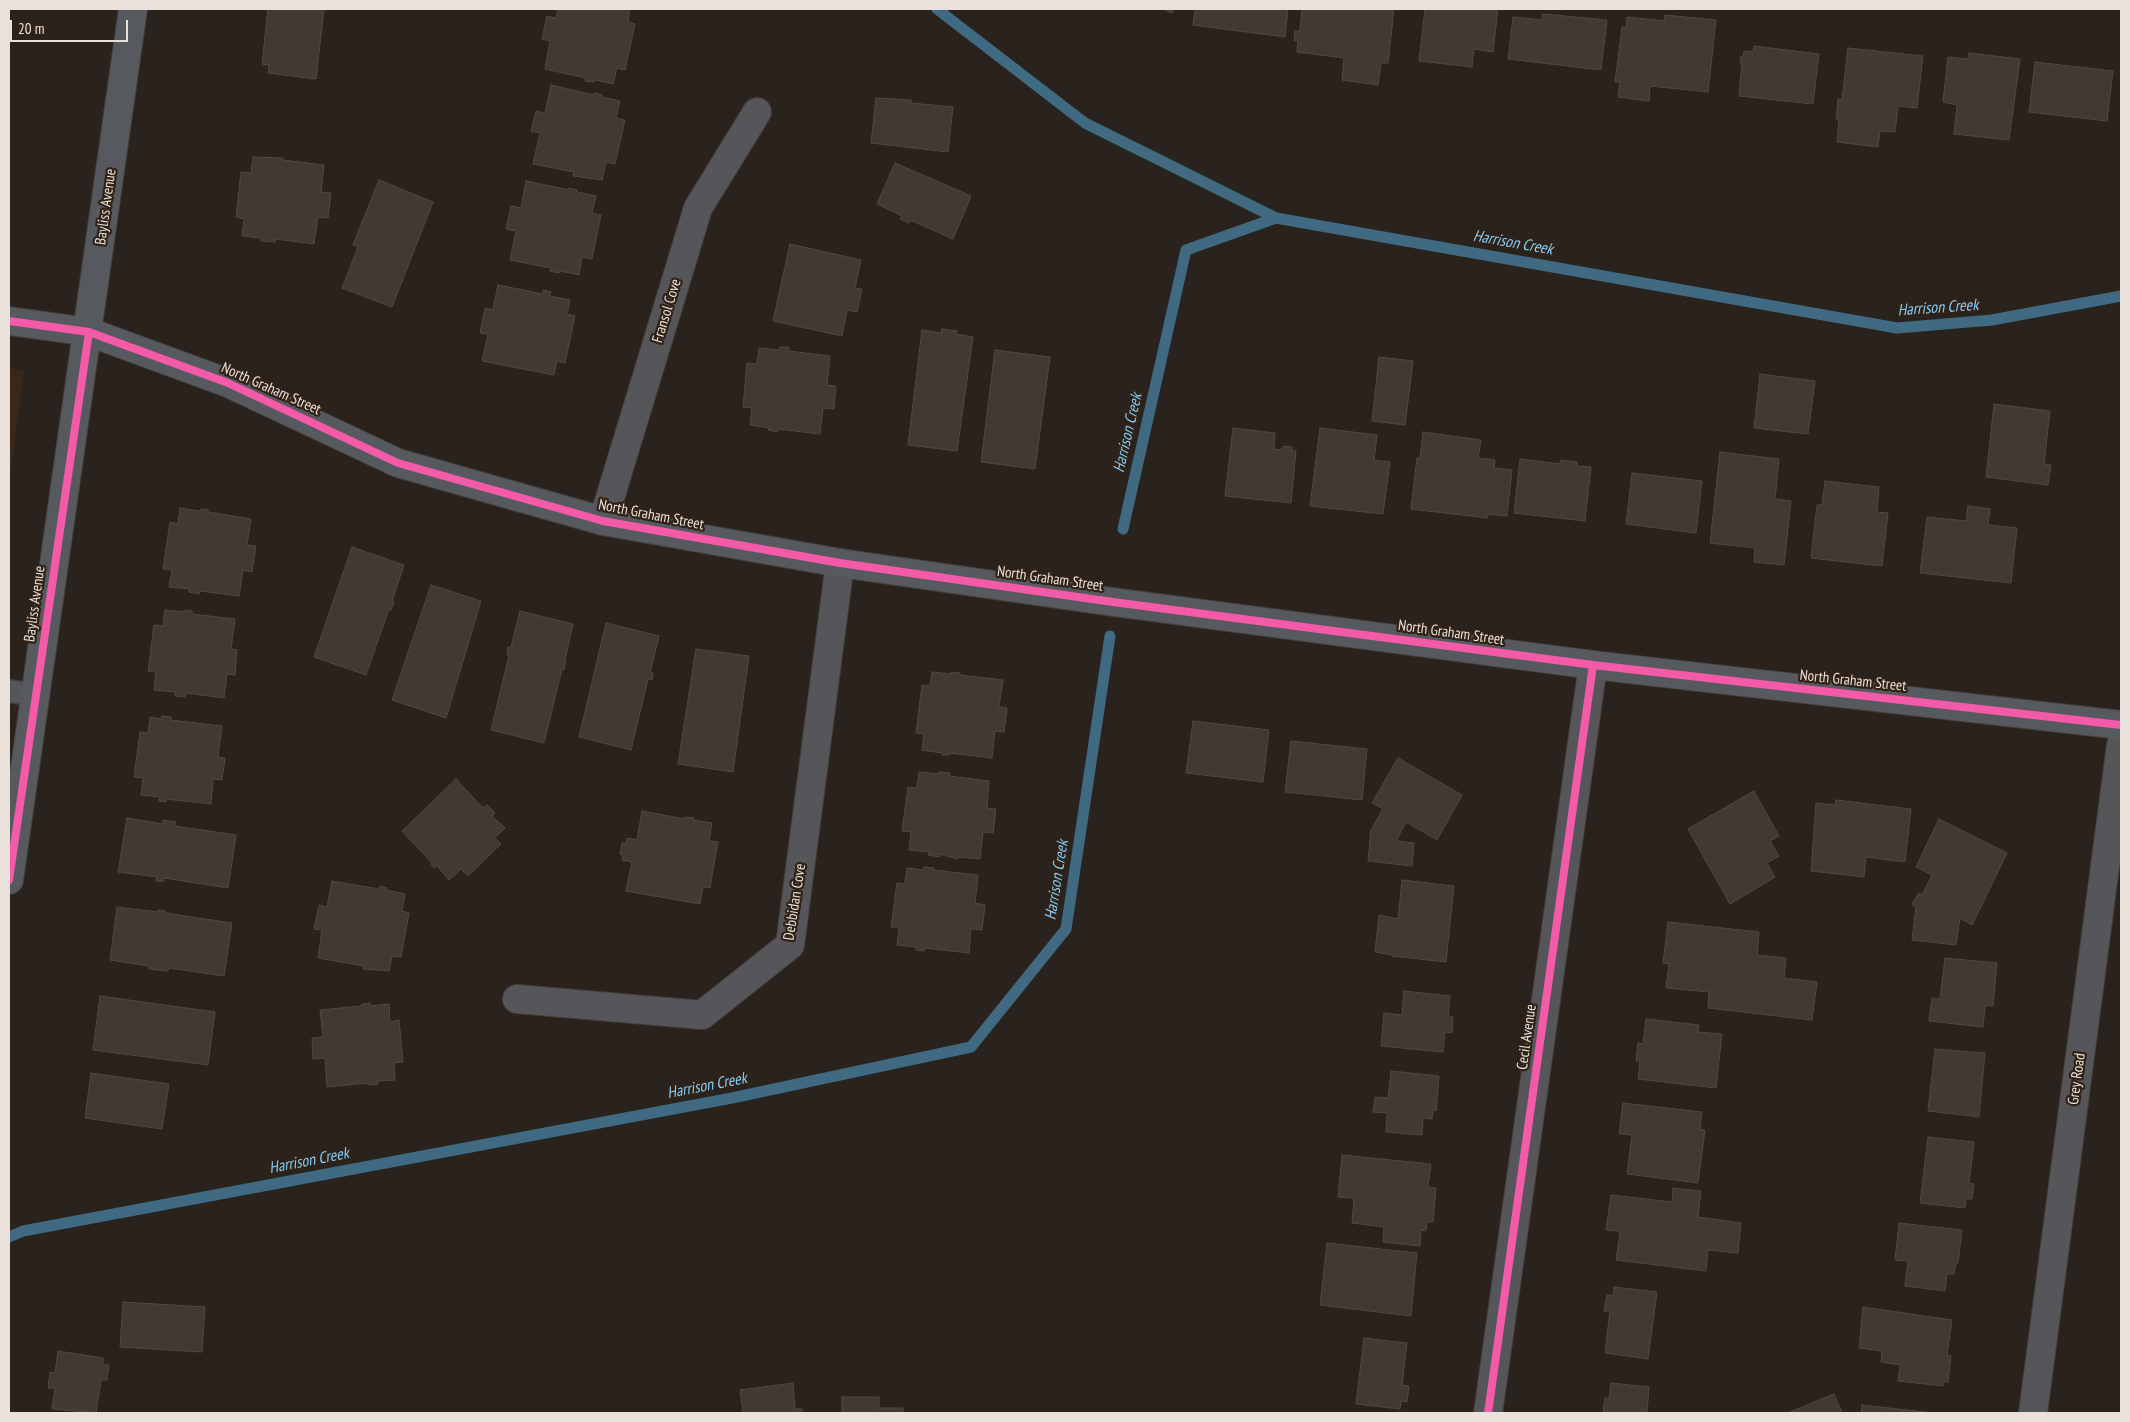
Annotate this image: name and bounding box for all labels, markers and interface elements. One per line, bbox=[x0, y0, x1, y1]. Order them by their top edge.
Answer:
scale bar bbox=[12, 10, 130, 42]
text: 20 m bbox=[18, 19, 44, 38]
street label: Bayliss Avenue bbox=[92, 168, 120, 246]
water label: Harrison Creek bbox=[1472, 227, 1554, 259]
street label: Fransol Cove bbox=[649, 277, 685, 345]
water label: Harrison Creek bbox=[1897, 296, 1979, 320]
street label: North Graham Street bbox=[218, 359, 324, 419]
water label: Harrison Creek bbox=[1110, 391, 1146, 475]
street label: North Graham Street bbox=[597, 496, 705, 534]
street label: North Graham Street bbox=[996, 563, 1104, 595]
street label: Bayliss Avenue bbox=[21, 565, 49, 643]
street label: North Graham Street bbox=[1397, 617, 1505, 649]
street label: North Graham Street bbox=[1799, 666, 1907, 696]
water label: Harrison Creek bbox=[1041, 839, 1073, 921]
street label: Debbidan Cove bbox=[780, 862, 810, 942]
street label: Cecil Avenue bbox=[1514, 1003, 1540, 1071]
street label: Grey Road bbox=[2064, 1052, 2090, 1106]
water label: Harrison Creek bbox=[666, 1069, 748, 1103]
water label: Harrison Creek bbox=[268, 1144, 350, 1178]

